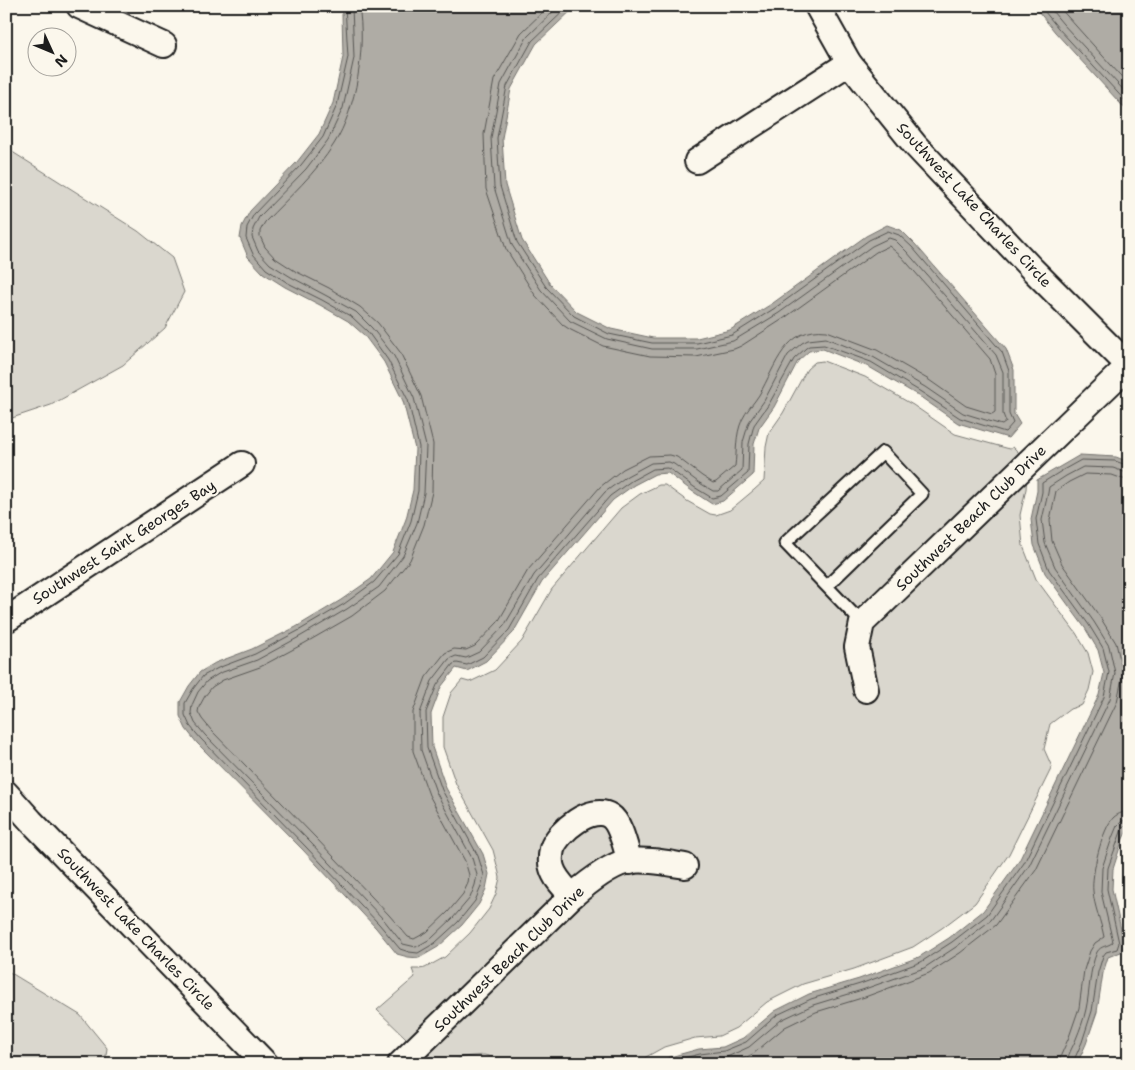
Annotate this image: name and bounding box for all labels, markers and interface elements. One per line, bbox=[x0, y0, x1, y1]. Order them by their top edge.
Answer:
north arrow bbox=[28, 28, 78, 78]
text: N bbox=[51, 51, 72, 71]
street label: Southwest Lake Charles Circle bbox=[892, 118, 1056, 292]
street label: Southwest Beach Club Drive bbox=[891, 441, 1051, 595]
street label: Southwest Saint Georges Bay bbox=[29, 475, 219, 609]
street label: Southwest Lake Charles Circle bbox=[53, 843, 219, 1015]
street label: Southwest Beach Club Drive bbox=[429, 882, 589, 1036]

